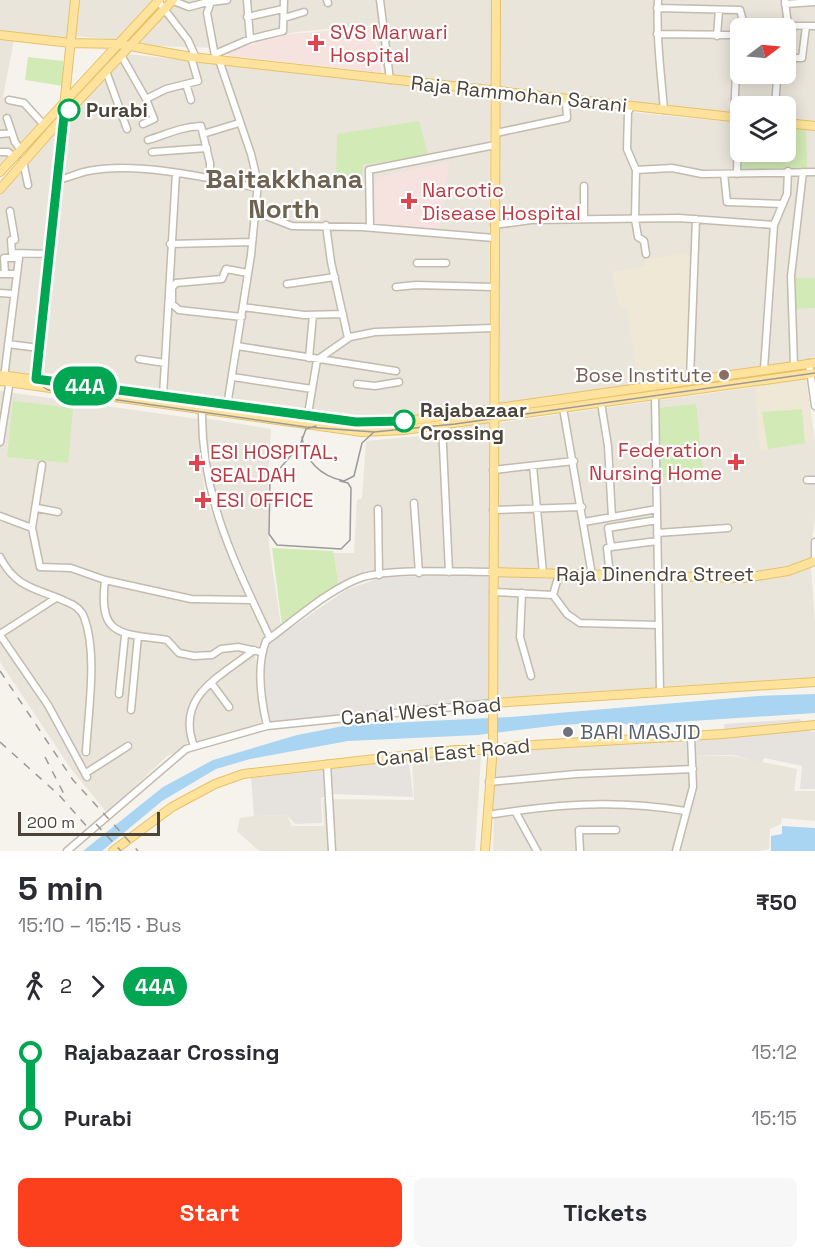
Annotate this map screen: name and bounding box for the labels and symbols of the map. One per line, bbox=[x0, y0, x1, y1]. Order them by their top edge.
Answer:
north arrow bbox=[730, 18, 796, 84]
place label: SVS Marwari Hospital bbox=[330, 19, 448, 68]
marker: SVS Marwari Hospital bbox=[307, 34, 325, 52]
street label: Raja Rammohan Sarani bbox=[410, 70, 628, 118]
place label: Purabi bbox=[86, 97, 148, 123]
marker: Purabi bbox=[58, 99, 80, 121]
district label: Baitakkhana North bbox=[205, 162, 363, 226]
place label: Narcotic Disease Hospital bbox=[422, 177, 581, 226]
marker: Narcotic Disease Hospital bbox=[400, 192, 418, 210]
place label: Bose Institute bbox=[575, 362, 712, 388]
line badge: 44A bbox=[50, 366, 119, 406]
marker: Bose Institute bbox=[717, 368, 731, 382]
place label: Rajabazaar Crossing bbox=[420, 397, 527, 446]
marker: Rajabazaar Crossing bbox=[393, 410, 415, 432]
place label: Federation Nursing Home bbox=[589, 437, 722, 486]
place label: ESI HOSPITAL, SEALDAH bbox=[210, 439, 338, 488]
marker: Federation Nursing Home bbox=[727, 453, 745, 471]
marker: ESI HOSPITAL, SEALDAH bbox=[188, 454, 206, 472]
place label: ESI OFFICE bbox=[216, 487, 314, 513]
marker: ESI OFFICE bbox=[194, 491, 212, 509]
street label: Raja Dinendra Street bbox=[556, 561, 754, 587]
street label: Canal West Road bbox=[340, 691, 502, 731]
place label: BARI MASJID bbox=[580, 719, 701, 745]
marker: BARI MASJID bbox=[561, 725, 575, 739]
street label: Canal East Road bbox=[375, 732, 531, 772]
scale bar bbox=[18, 809, 160, 836]

